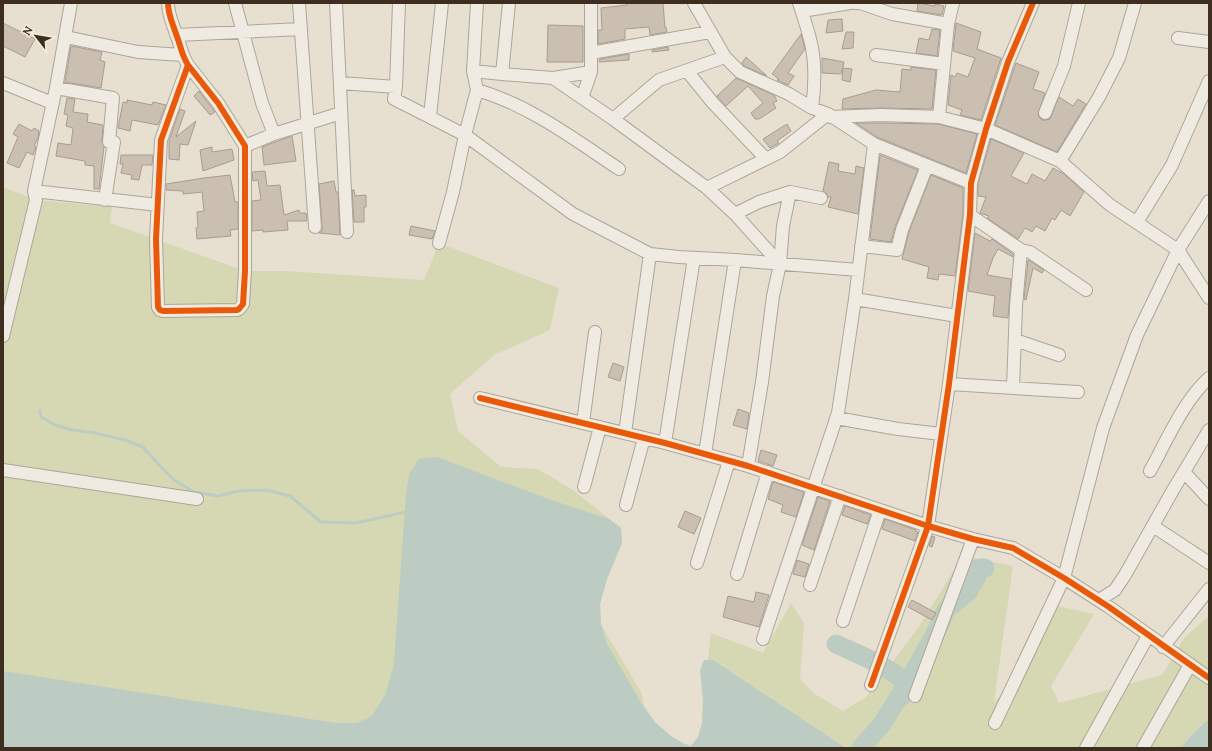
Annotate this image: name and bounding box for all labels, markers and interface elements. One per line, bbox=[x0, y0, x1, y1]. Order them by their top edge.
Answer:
north arrow bbox=[16, 16, 56, 56]
text: N bbox=[19, 23, 36, 38]

